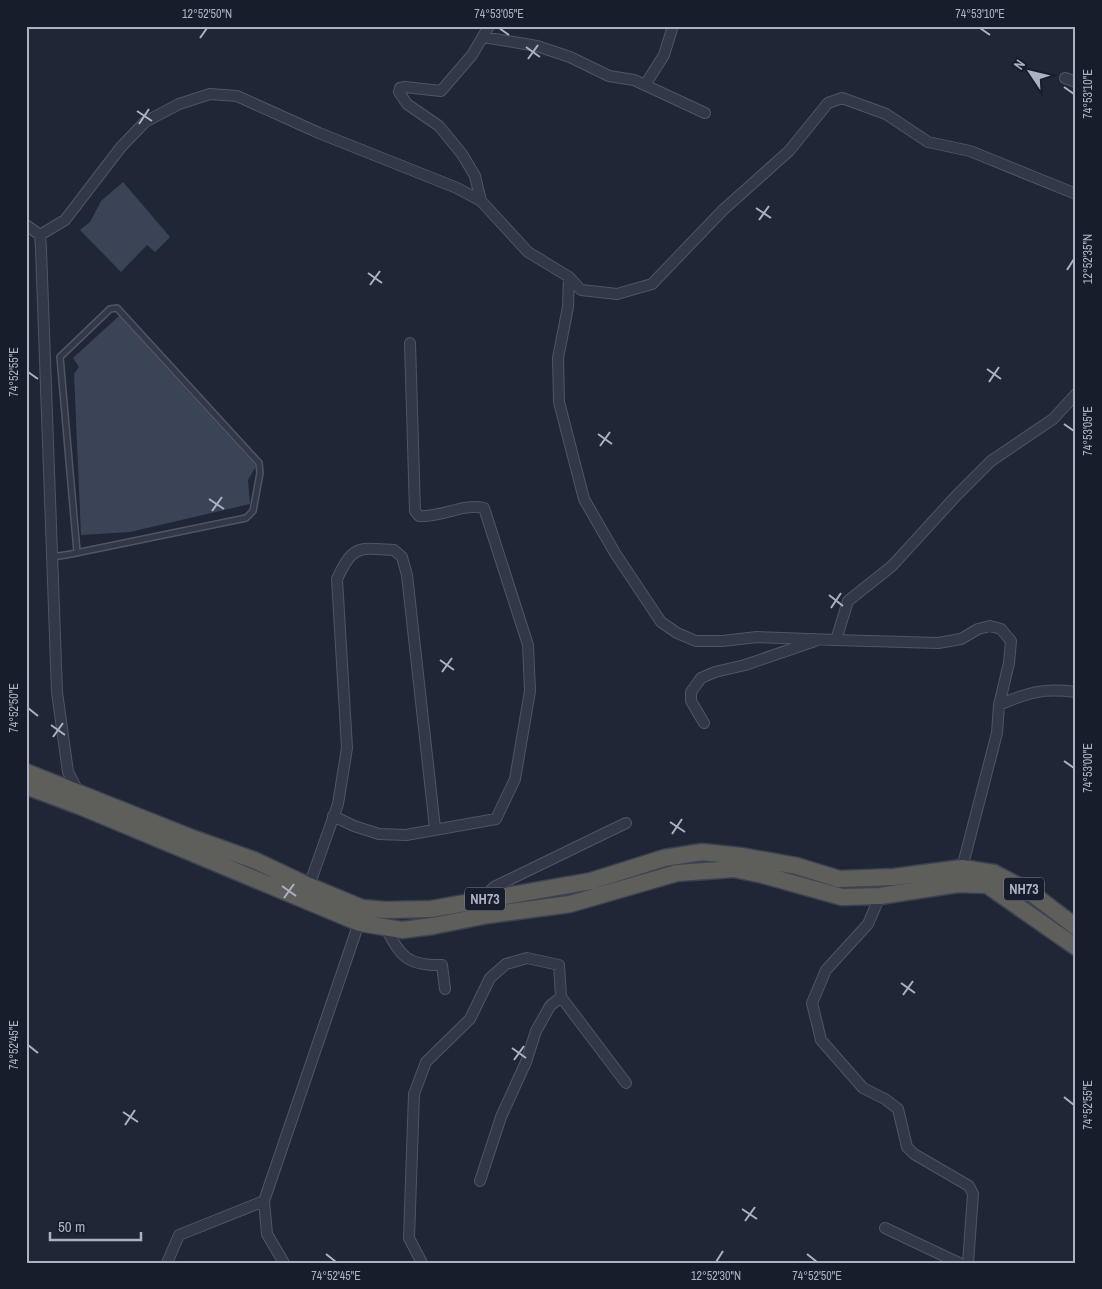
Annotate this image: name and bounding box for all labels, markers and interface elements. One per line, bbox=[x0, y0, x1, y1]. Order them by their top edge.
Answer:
text: 12°52'50"N bbox=[182, 6, 232, 22]
text: 74°53'05"E bbox=[474, 6, 524, 22]
text: 74°53'10"E bbox=[955, 6, 1005, 22]
north arrow bbox=[1004, 48, 1054, 98]
text: N bbox=[1010, 56, 1029, 73]
text: 74°53'10"E bbox=[1080, 69, 1096, 119]
text: 12°52'35"N bbox=[1080, 234, 1096, 284]
text: 74°52'55"E bbox=[6, 347, 22, 397]
text: 74°53'05"E bbox=[1080, 406, 1096, 456]
text: 74°52'50"E bbox=[6, 683, 22, 733]
text: 74°53'00"E bbox=[1080, 743, 1096, 793]
road number: NH73 bbox=[1004, 878, 1044, 901]
road number: NH73 bbox=[465, 888, 505, 911]
text: 74°52'45"E bbox=[6, 1020, 22, 1070]
text: 74°52'55"E bbox=[1080, 1080, 1096, 1130]
scale bar bbox=[50, 1209, 141, 1241]
text: 50 m bbox=[58, 1216, 85, 1237]
text: 74°52'45"E bbox=[311, 1268, 361, 1284]
text: 12°52'30"N bbox=[691, 1268, 741, 1284]
text: 74°52'50"E bbox=[792, 1268, 842, 1284]

